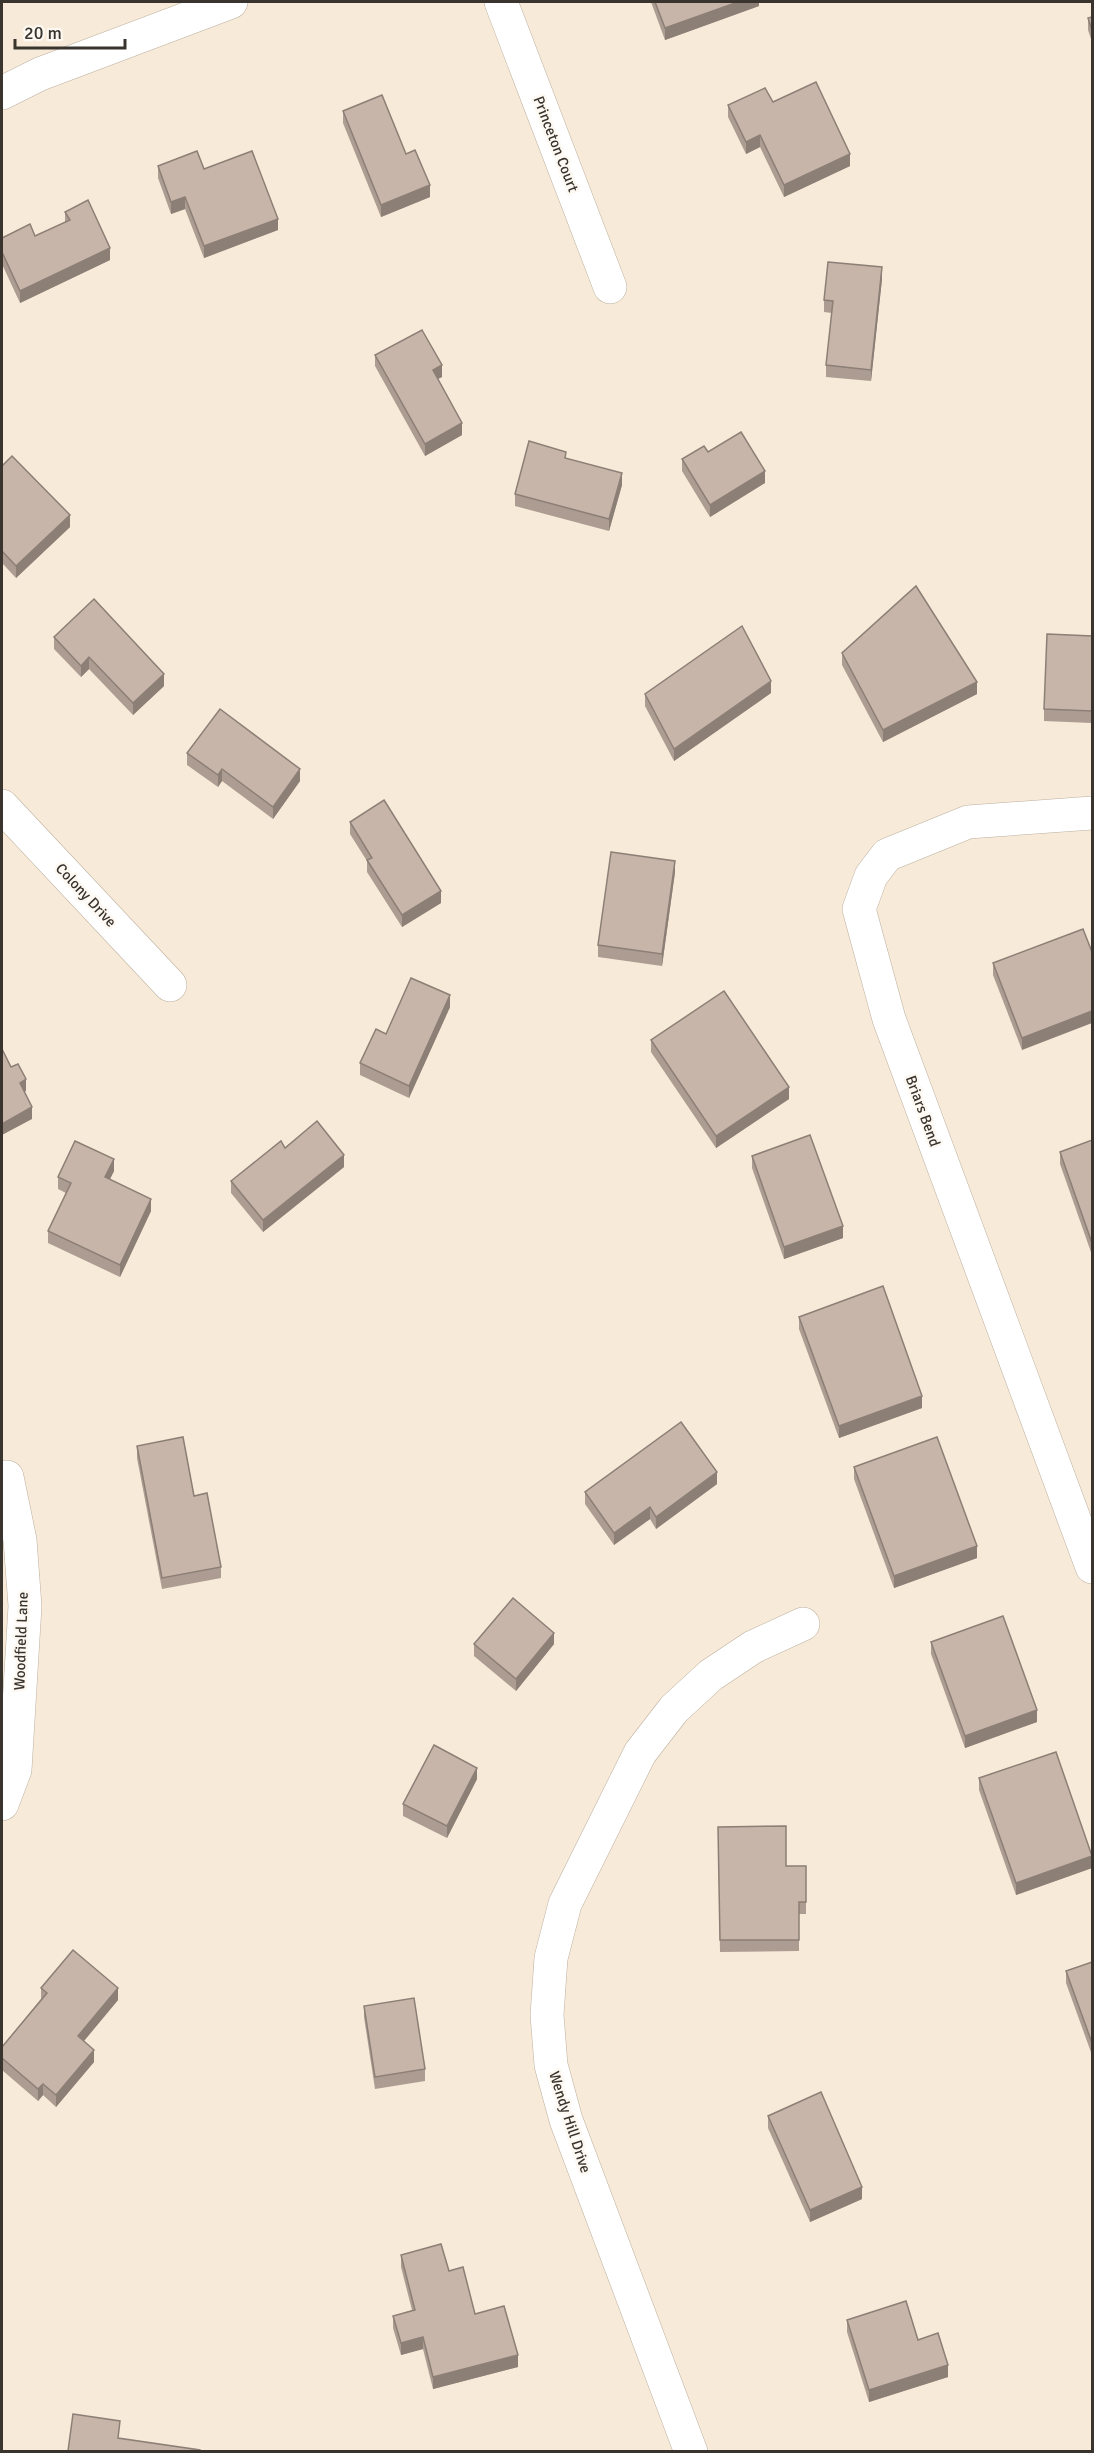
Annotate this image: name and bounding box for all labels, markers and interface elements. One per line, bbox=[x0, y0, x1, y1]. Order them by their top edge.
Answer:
scale bar bbox=[15, 12, 124, 50]
text: 20 m bbox=[24, 22, 62, 44]
street label: Princeton Court bbox=[529, 94, 583, 194]
street label: Colony Drive bbox=[52, 859, 120, 931]
street label: Briars Bend bbox=[902, 1073, 944, 1149]
street label: Woodfield Lane bbox=[10, 1591, 32, 1691]
street label: Wendy Hill Drive bbox=[545, 2069, 595, 2175]

